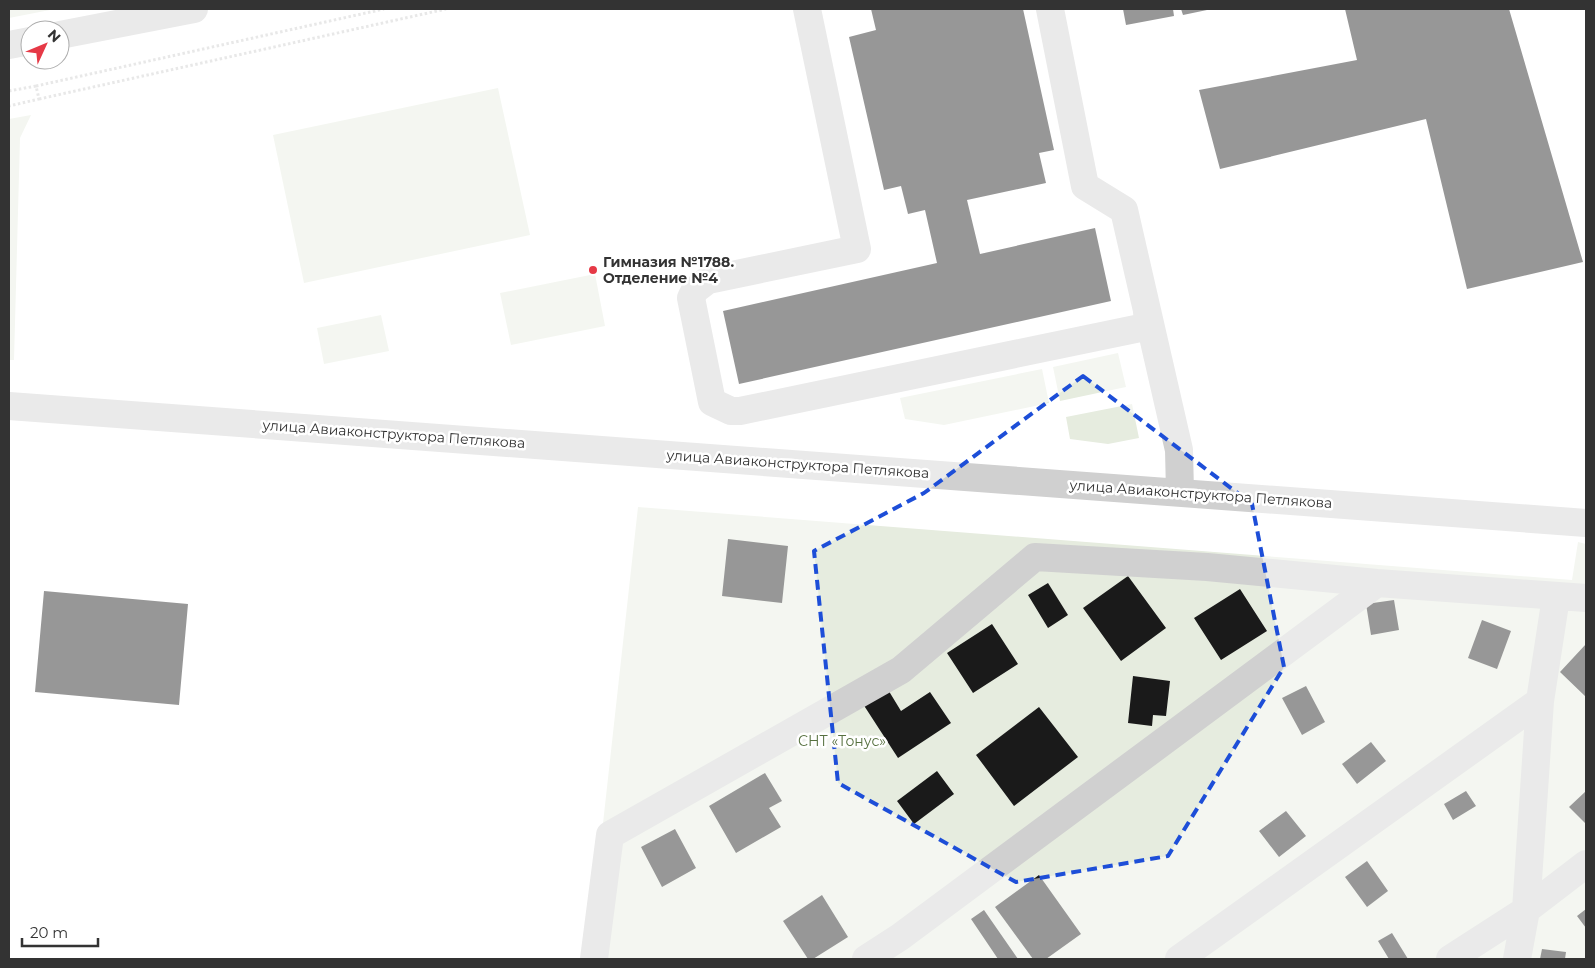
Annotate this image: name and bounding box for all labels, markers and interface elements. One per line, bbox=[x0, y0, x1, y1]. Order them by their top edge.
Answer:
north arrow bbox=[20, 20, 70, 70]
text: N bbox=[44, 26, 65, 46]
place label: Гимназия №1788. Отделение №4 bbox=[603, 253, 734, 287]
marker: Гимназия №1788. Отделение №4 bbox=[587, 264, 599, 276]
street label: улица Авиаконструктора Петлякова bbox=[261, 416, 526, 452]
street label: улица Авиаконструктора Петлякова bbox=[665, 446, 930, 482]
street label: улица Авиаконструктора Петлякова bbox=[1068, 476, 1333, 512]
park label: СНТ «Тонус» bbox=[798, 732, 886, 750]
scale bar bbox=[22, 916, 99, 948]
text: 20 m bbox=[30, 923, 68, 942]

